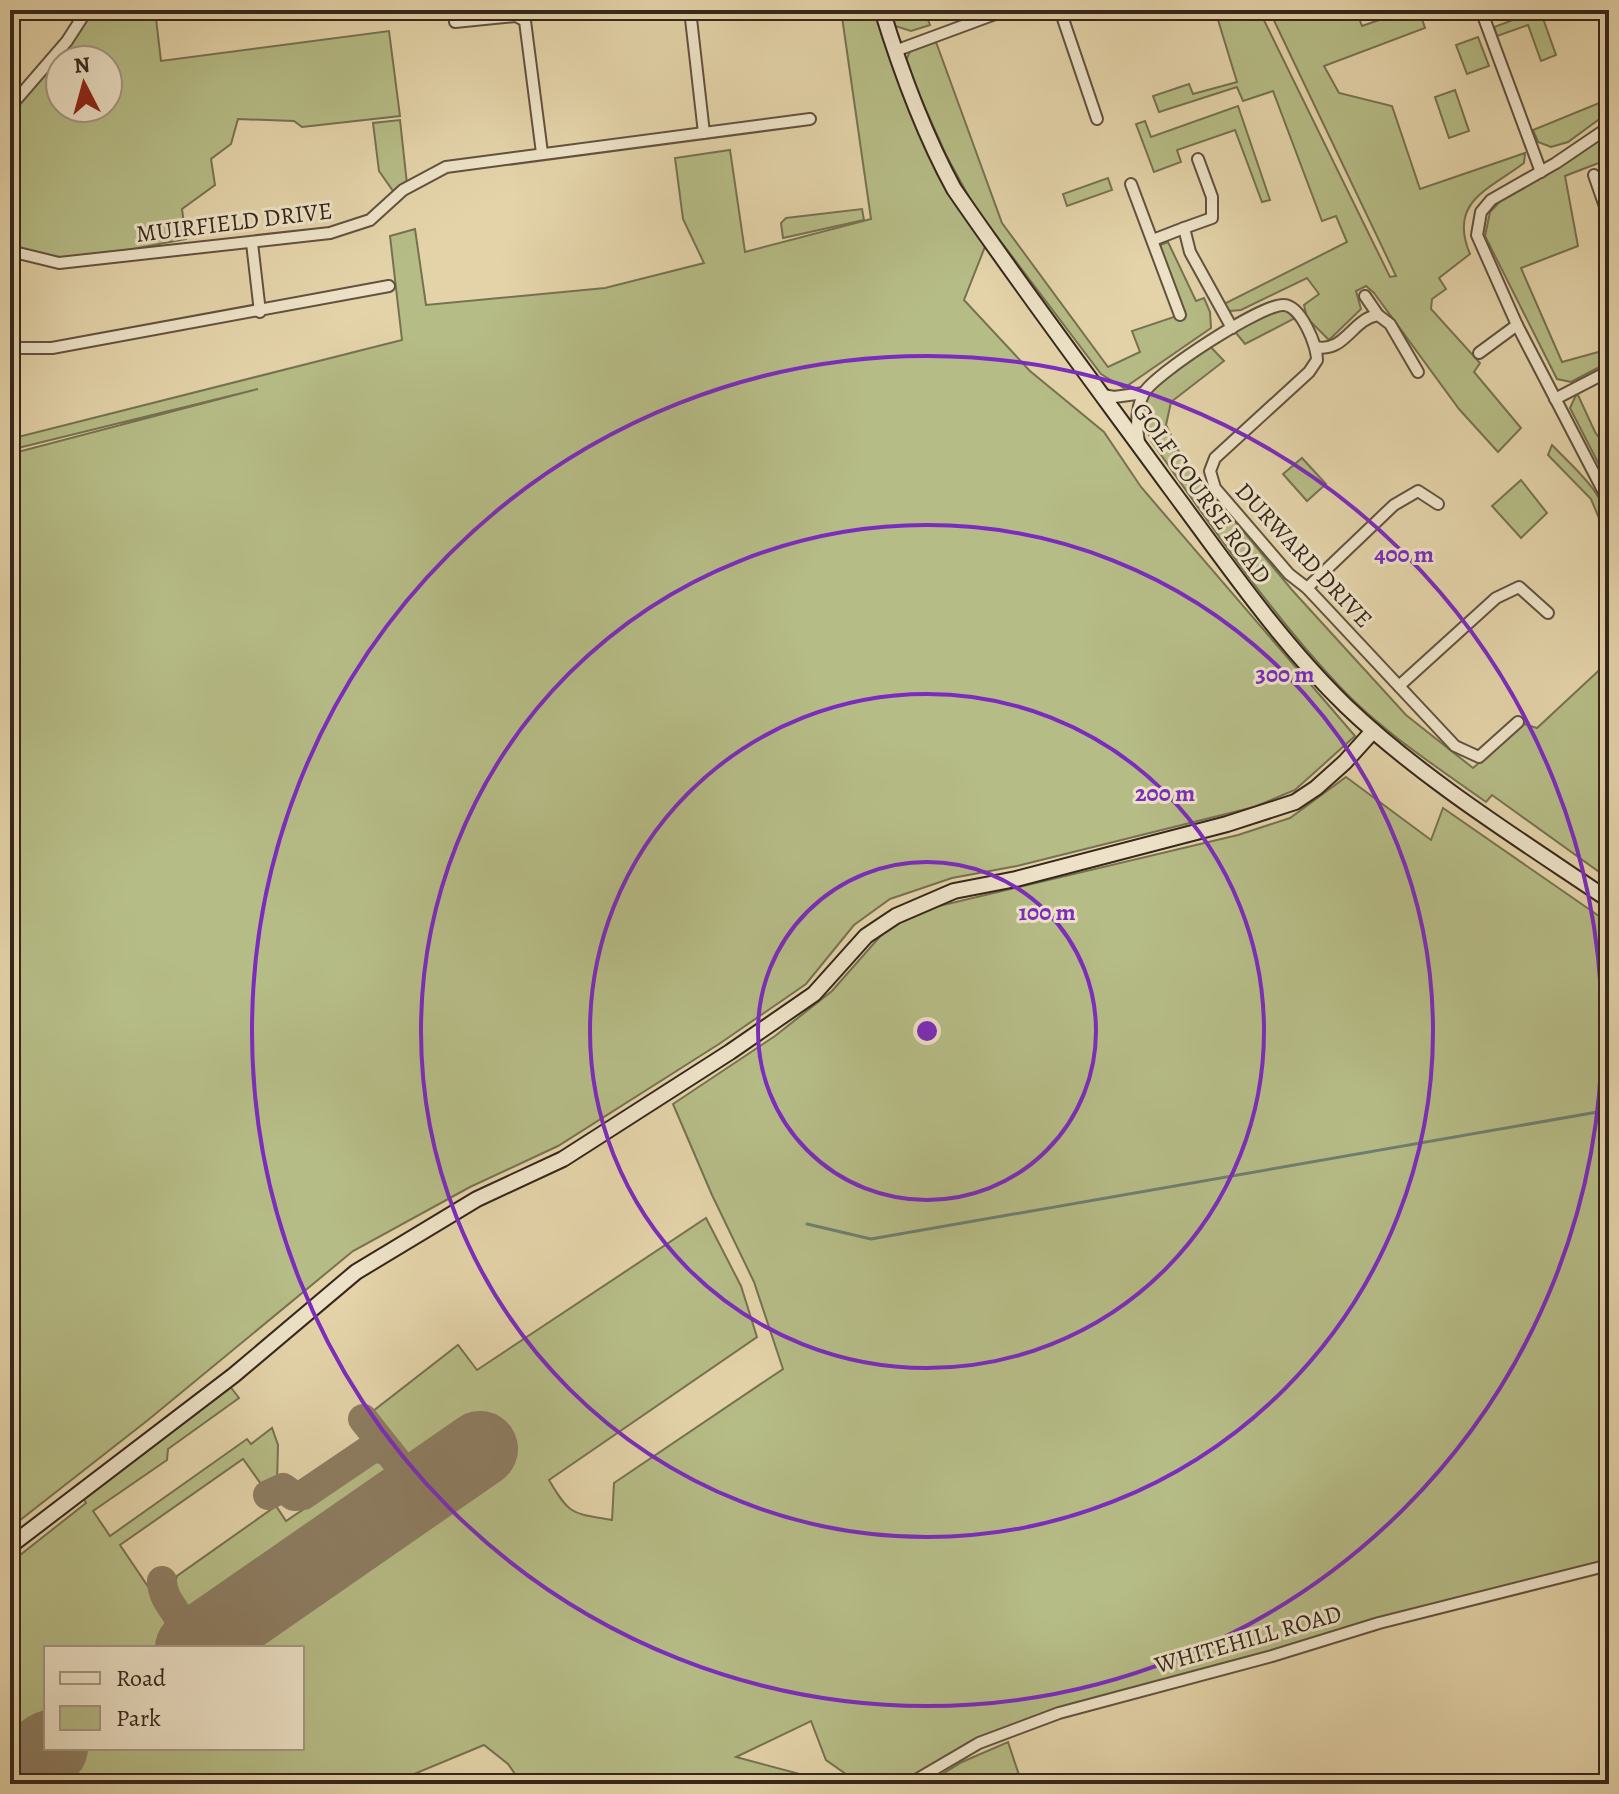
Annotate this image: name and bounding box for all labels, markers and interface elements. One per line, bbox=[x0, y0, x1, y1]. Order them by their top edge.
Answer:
north arrow bbox=[44, 44, 124, 124]
text: N bbox=[72, 49, 92, 81]
street label: MUIRFIELD DRIVE bbox=[134, 194, 334, 250]
street label: GOLF COURSE ROAD bbox=[1125, 396, 1279, 590]
street label: DURWARD DRIVE bbox=[1228, 475, 1380, 635]
text: 400 m bbox=[1374, 538, 1434, 570]
text: 300 m bbox=[1256, 658, 1314, 690]
text: 200 m bbox=[1135, 777, 1195, 809]
text: 100 m bbox=[1018, 896, 1076, 928]
centre of rings bbox=[913, 1017, 941, 1045]
street label: WHITEHILL ROAD bbox=[1150, 1597, 1345, 1681]
legend bbox=[44, 1646, 304, 1750]
text: Road bbox=[116, 1662, 166, 1694]
text: Park bbox=[116, 1702, 161, 1734]

